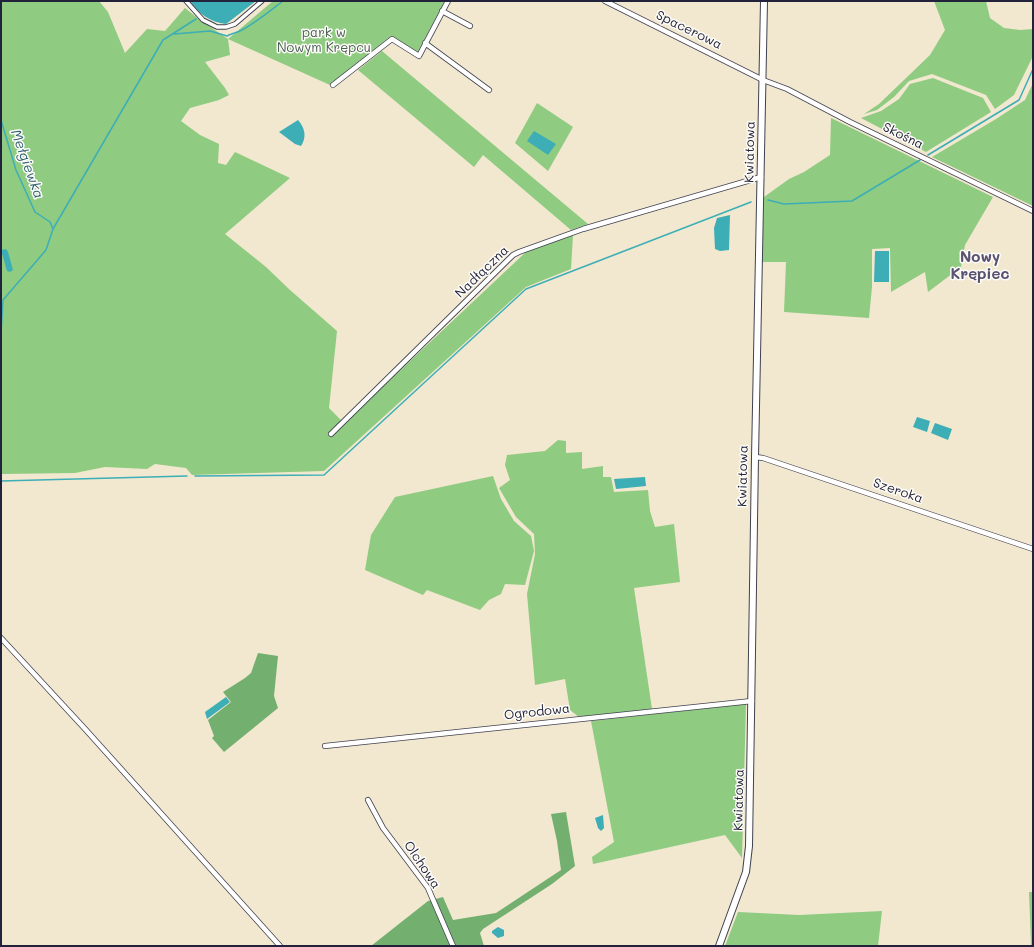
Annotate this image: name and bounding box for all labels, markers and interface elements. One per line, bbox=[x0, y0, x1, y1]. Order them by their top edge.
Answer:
street label: Spacerowa bbox=[653, 7, 725, 53]
park label: park w Nowym Krępcu bbox=[277, 25, 371, 56]
street label: Skośna bbox=[880, 119, 926, 153]
street label: Kwiatowa bbox=[742, 121, 758, 183]
water label: Mełgiewka bbox=[7, 127, 47, 201]
street label: Nadłączna bbox=[452, 243, 512, 301]
district label: Nowy Krępiec bbox=[950, 248, 1010, 283]
street label: Kwiatowa bbox=[735, 445, 751, 507]
street label: Szeroka bbox=[871, 475, 925, 507]
street label: Ogrodowa bbox=[503, 701, 571, 723]
street label: Kwiatowa bbox=[731, 769, 747, 831]
street label: Olchowa bbox=[400, 838, 444, 892]

